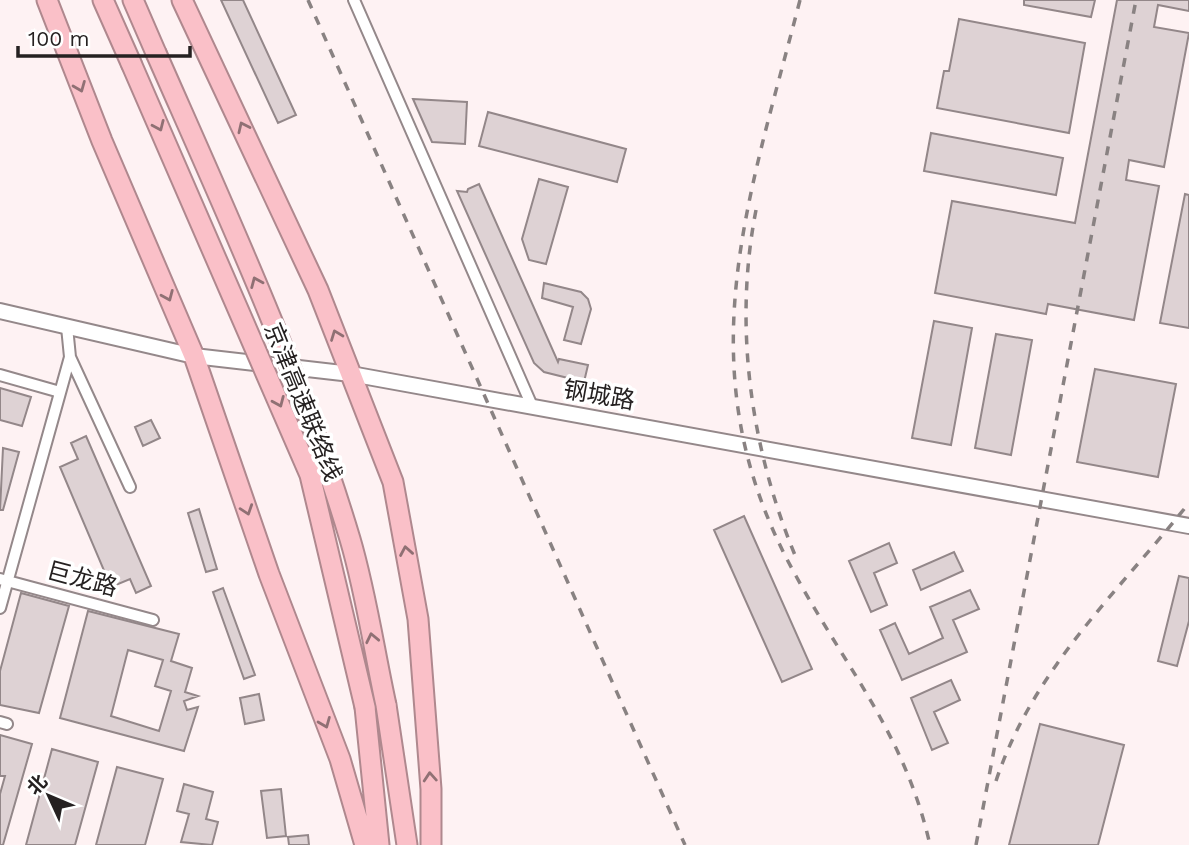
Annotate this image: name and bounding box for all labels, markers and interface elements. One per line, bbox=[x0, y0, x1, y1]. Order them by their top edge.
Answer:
scale bar bbox=[18, 14, 189, 58]
text: 100 m bbox=[28, 26, 90, 51]
one-way arrow bbox=[71, 80, 85, 92]
one-way arrow bbox=[151, 119, 165, 131]
one-way arrow bbox=[237, 122, 251, 135]
one-way arrow bbox=[251, 277, 265, 289]
one-way arrow bbox=[160, 289, 174, 301]
street label: 京津高速联络线 bbox=[259, 319, 347, 485]
one-way arrow bbox=[330, 330, 344, 342]
street label: 钢城路 bbox=[561, 375, 637, 415]
one-way arrow bbox=[270, 395, 284, 407]
one-way arrow bbox=[239, 503, 253, 515]
one-way arrow bbox=[399, 545, 414, 557]
street label: 巨龙路 bbox=[44, 556, 120, 602]
one-way arrow bbox=[365, 632, 380, 644]
one-way arrow bbox=[317, 716, 331, 728]
north arrow bbox=[14, 761, 84, 831]
text: 北 bbox=[22, 770, 52, 799]
one-way arrow bbox=[423, 771, 438, 782]

